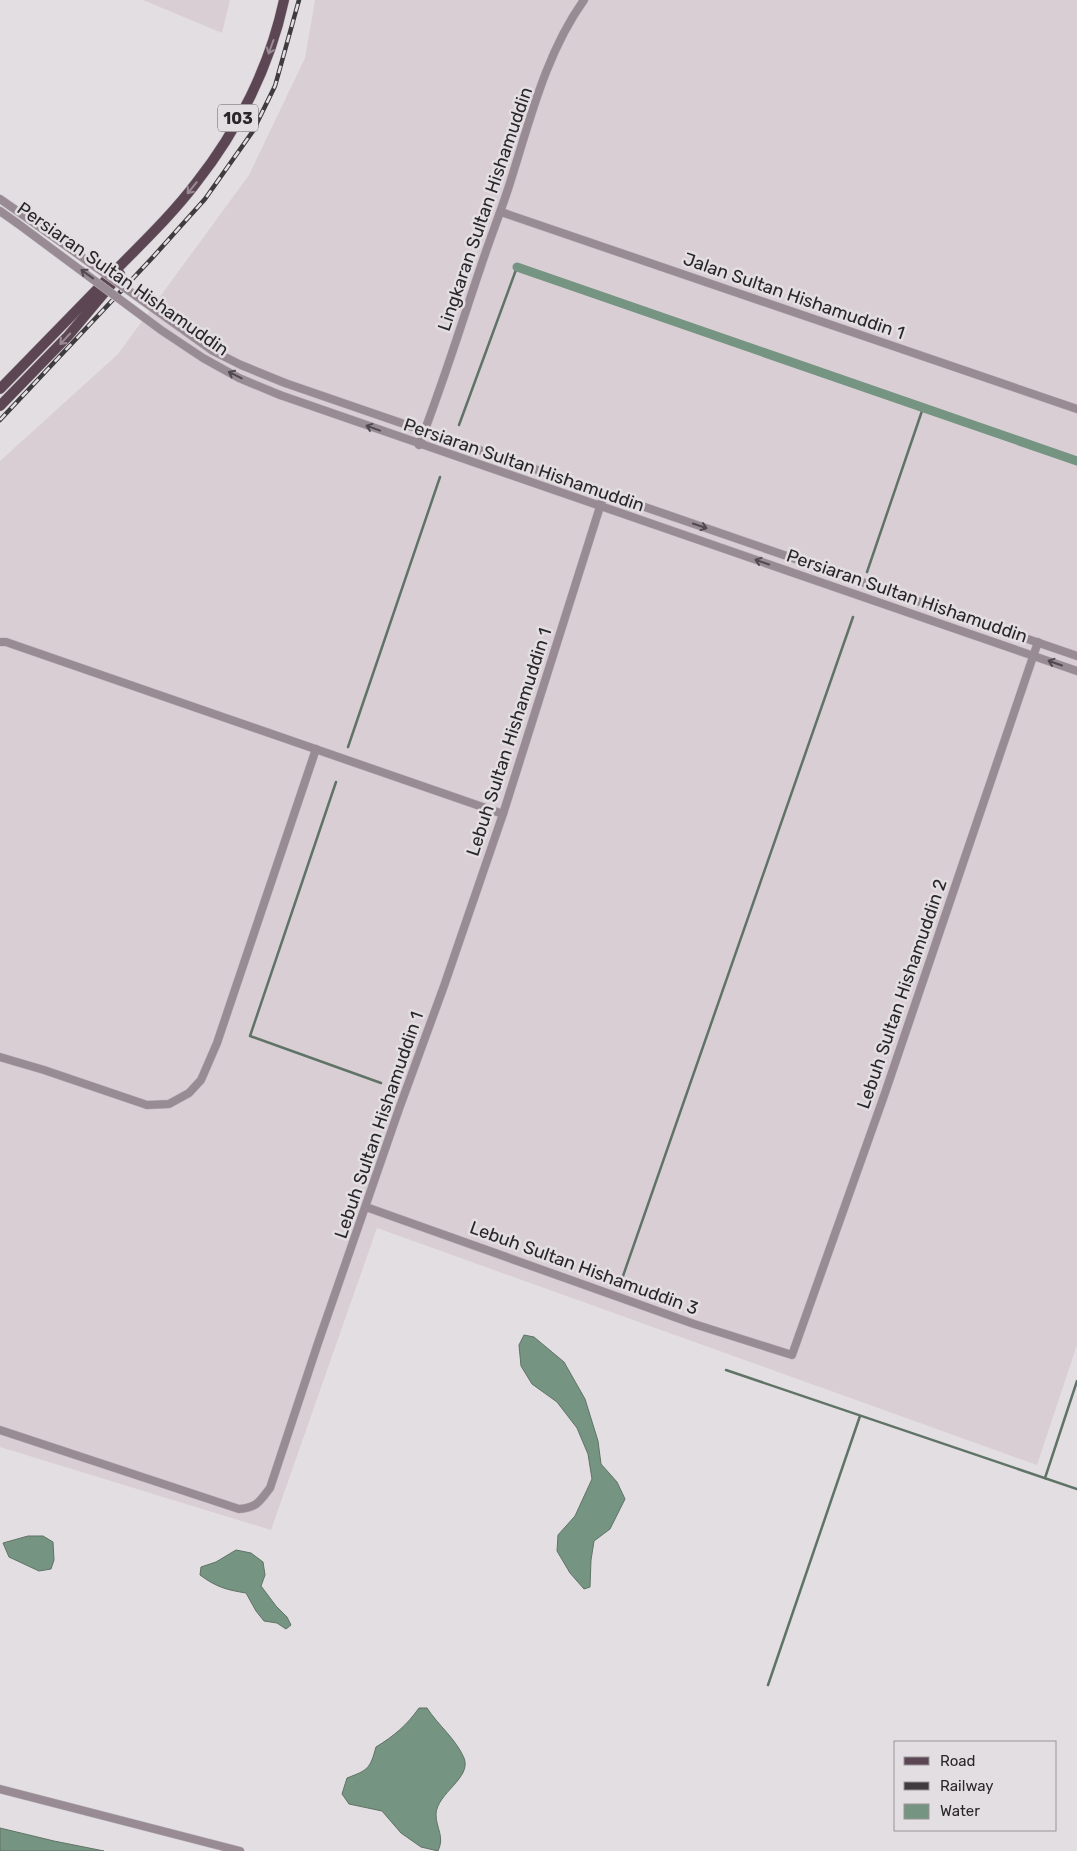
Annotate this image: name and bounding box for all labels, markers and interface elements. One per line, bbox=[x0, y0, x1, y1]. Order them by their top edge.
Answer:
one-way arrow bbox=[266, 39, 275, 54]
street label: Lingkaran Sultan Hishamuddin bbox=[433, 84, 537, 334]
road number: 103 bbox=[218, 105, 258, 132]
one-way arrow bbox=[187, 181, 198, 194]
street label: Persiaran Sultan Hishamuddin bbox=[13, 197, 233, 361]
street label: Jalan Sultan Hishamuddin 1 bbox=[680, 248, 908, 344]
one-way arrow bbox=[80, 269, 94, 279]
one-way arrow bbox=[59, 333, 71, 345]
one-way arrow bbox=[228, 370, 243, 379]
street label: Persiaran Sultan Hishamuddin bbox=[401, 413, 647, 517]
one-way arrow bbox=[366, 423, 381, 432]
one-way arrow bbox=[692, 522, 708, 532]
street label: Persiaran Sultan Hishamuddin bbox=[784, 544, 1030, 648]
one-way arrow bbox=[754, 557, 770, 566]
street label: Lebuh Sultan Hishamuddin 1 bbox=[462, 625, 556, 859]
one-way arrow bbox=[1047, 658, 1063, 667]
street label: Lebuh Sultan Hishamuddin 2 bbox=[852, 876, 952, 1112]
street label: Lebuh Sultan Hishamuddin 1 bbox=[330, 1009, 428, 1241]
street label: Lebuh Sultan Hishamuddin 3 bbox=[467, 1216, 701, 1320]
legend bbox=[894, 1741, 1057, 1831]
text: Road bbox=[940, 1752, 976, 1770]
text: Railway bbox=[940, 1777, 994, 1795]
text: Water bbox=[940, 1802, 980, 1820]

